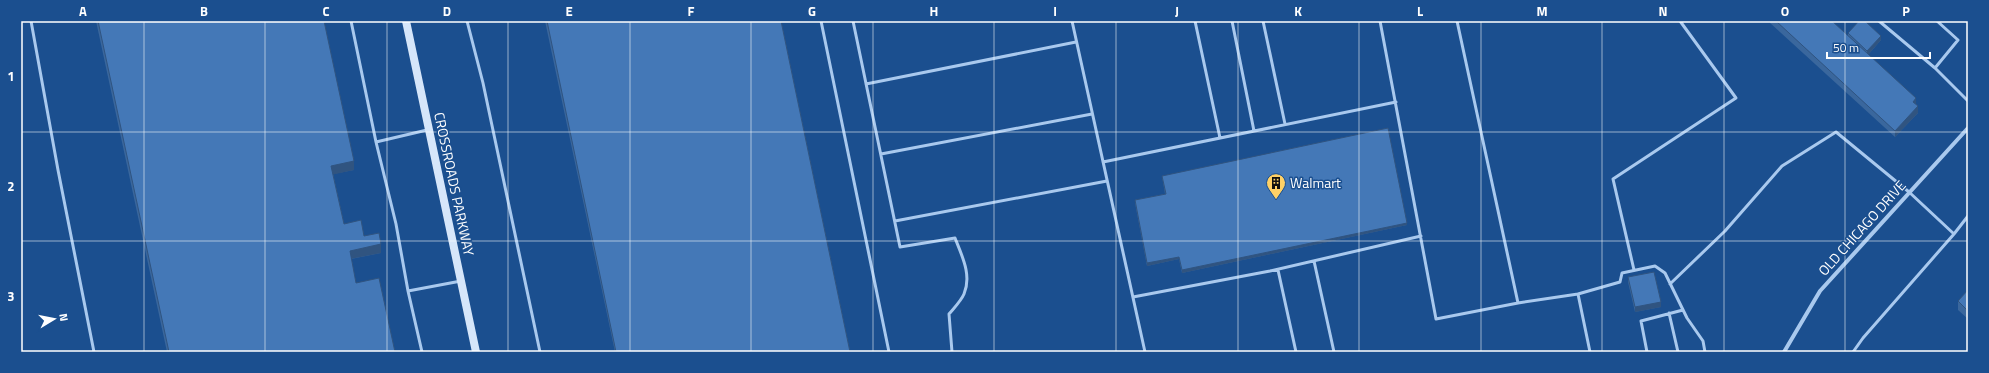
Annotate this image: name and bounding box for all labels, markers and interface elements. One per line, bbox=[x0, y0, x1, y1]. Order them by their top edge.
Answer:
text: A bbox=[79, 1, 87, 21]
text: B bbox=[200, 1, 208, 21]
text: C bbox=[322, 1, 330, 21]
text: D bbox=[443, 1, 451, 21]
text: E bbox=[565, 1, 573, 21]
text: F bbox=[688, 1, 695, 21]
text: G bbox=[808, 1, 816, 21]
text: H bbox=[930, 1, 938, 21]
text: I bbox=[1053, 1, 1057, 21]
text: J bbox=[1175, 1, 1179, 21]
text: K bbox=[1294, 1, 1302, 21]
text: L bbox=[1417, 1, 1423, 21]
text: M bbox=[1536, 1, 1548, 21]
text: N bbox=[1658, 1, 1668, 21]
text: O bbox=[1781, 1, 1789, 21]
text: P bbox=[1902, 1, 1910, 21]
scale bar bbox=[1827, 34, 1930, 60]
text: 50 m bbox=[1833, 38, 1859, 57]
text: 1 bbox=[7, 66, 15, 86]
street label: CROSSROADS PARKWAY bbox=[429, 110, 480, 258]
building icon: Walmart bbox=[1265, 172, 1287, 200]
place label: Walmart bbox=[1290, 172, 1341, 193]
street label: OLD CHICAGO DRIVE bbox=[1813, 175, 1911, 280]
text: 2 bbox=[7, 176, 15, 196]
text: 3 bbox=[7, 286, 15, 306]
north arrow bbox=[34, 299, 74, 339]
text: N bbox=[55, 312, 72, 322]

